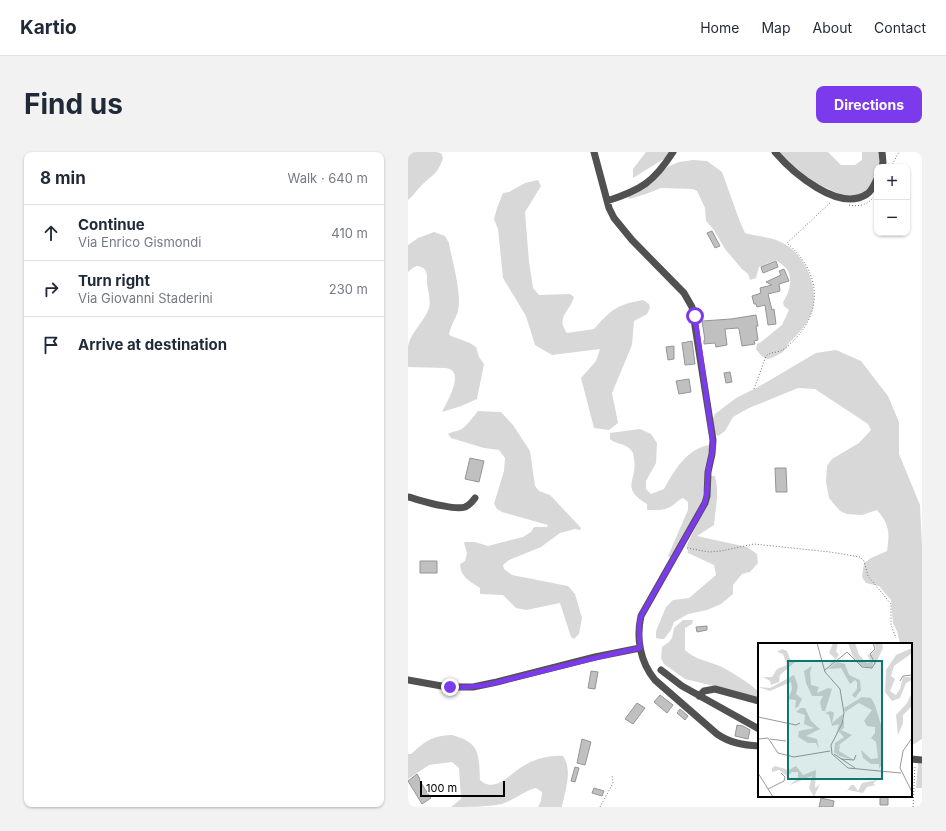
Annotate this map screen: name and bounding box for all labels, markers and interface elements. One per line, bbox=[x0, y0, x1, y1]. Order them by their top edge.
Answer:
text: Kartio bbox=[20, 16, 77, 39]
text: Home bbox=[700, 19, 739, 36]
text: Map bbox=[761, 19, 791, 36]
text: About bbox=[813, 19, 852, 36]
text: Contact bbox=[874, 19, 926, 36]
button: Directions bbox=[816, 86, 922, 123]
text: Find us bbox=[24, 87, 123, 121]
map controls bbox=[874, 164, 910, 236]
button: + bbox=[874, 164, 910, 200]
text: 8 min bbox=[40, 168, 86, 188]
text: Walk · 640 m bbox=[288, 170, 368, 186]
button: − bbox=[874, 200, 910, 236]
text: Continue bbox=[78, 215, 145, 234]
icon: ahead bbox=[40, 222, 62, 244]
text: 410 m bbox=[331, 225, 368, 241]
text: Via Enrico Gismondi bbox=[78, 234, 201, 250]
text: Turn right bbox=[78, 271, 150, 290]
icon: right bbox=[40, 278, 62, 300]
text: 230 m bbox=[329, 281, 368, 297]
text: Via Giovanni Staderini bbox=[78, 290, 213, 306]
route start bbox=[686, 307, 704, 325]
icon: arrive bbox=[40, 334, 62, 356]
text: Arrive at destination bbox=[78, 335, 227, 354]
inset map bbox=[758, 643, 912, 797]
route end bbox=[441, 678, 459, 696]
scale bar bbox=[420, 779, 505, 798]
text: 100 m bbox=[426, 781, 457, 795]

